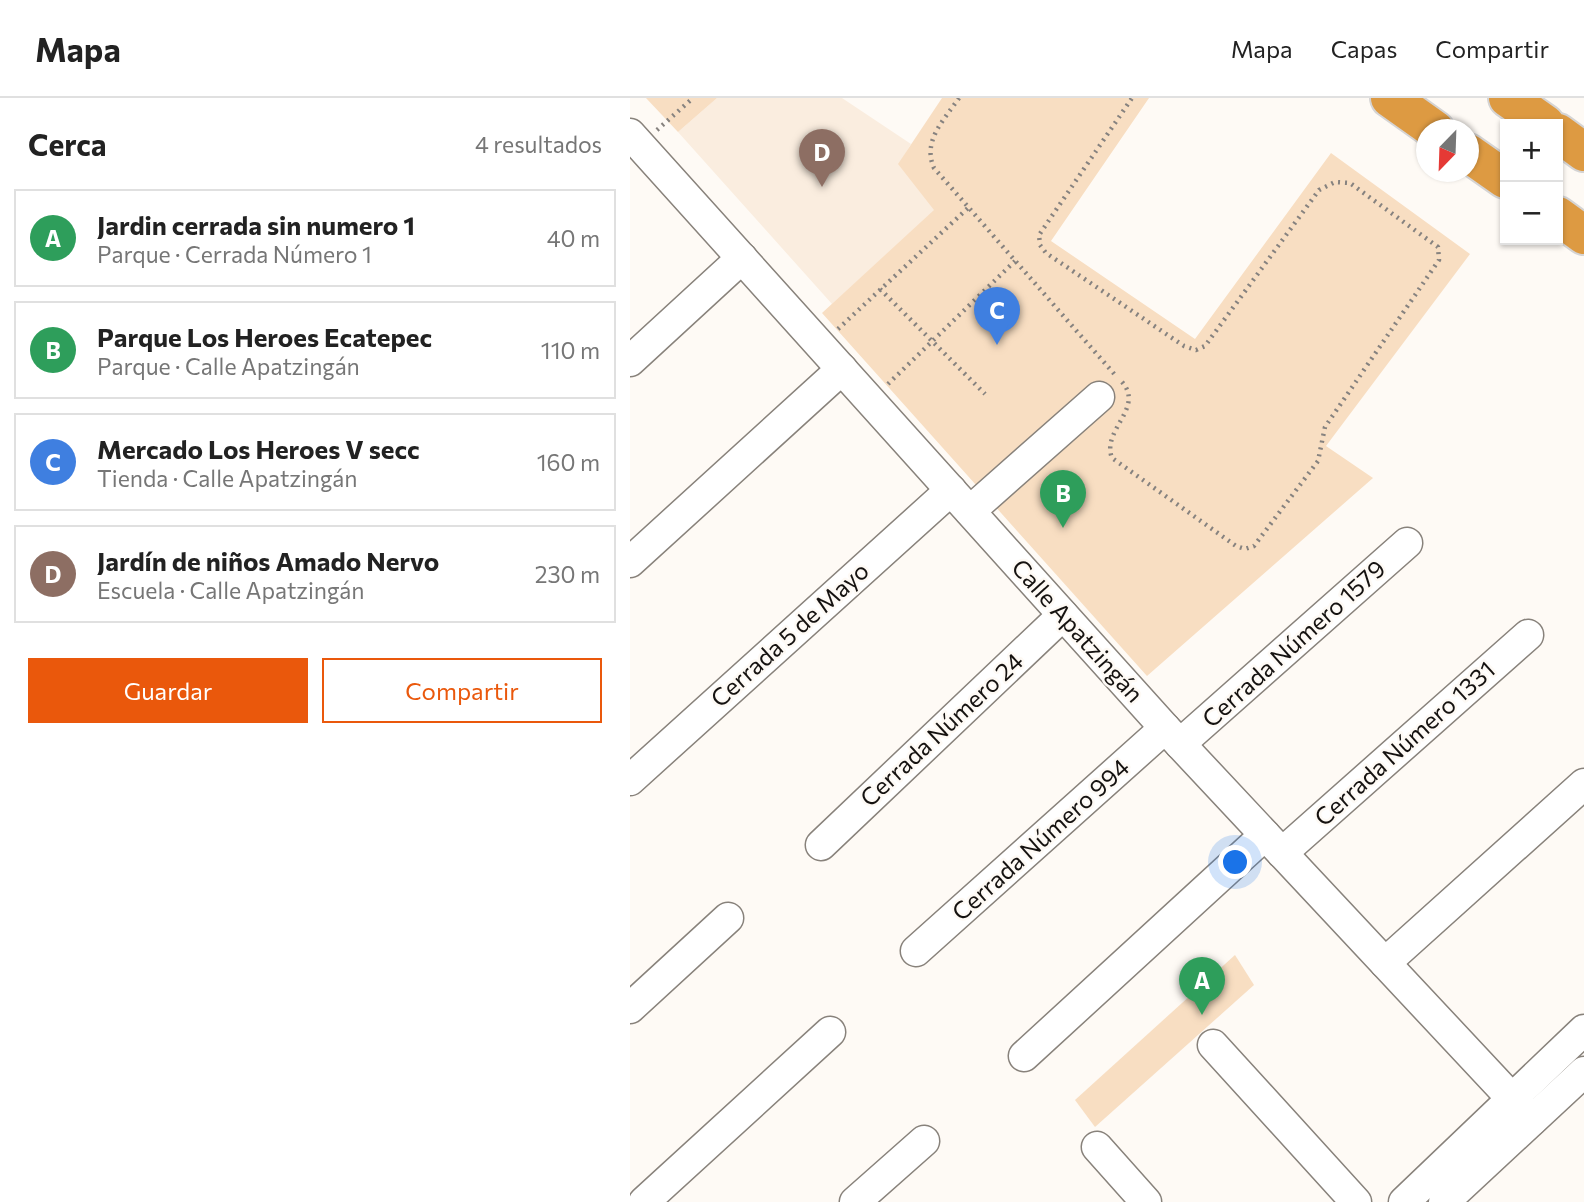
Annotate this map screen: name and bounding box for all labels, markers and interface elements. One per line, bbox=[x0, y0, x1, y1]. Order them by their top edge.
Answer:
text: Mapa bbox=[35, 28, 121, 69]
text: Mapa bbox=[1231, 34, 1293, 63]
text: Capas bbox=[1331, 34, 1397, 63]
text: Compartir bbox=[1435, 34, 1549, 63]
north arrow bbox=[1416, 119, 1479, 182]
map controls bbox=[1500, 119, 1563, 245]
button: + bbox=[1500, 119, 1563, 182]
text: Cerca bbox=[28, 125, 107, 162]
pin: D bbox=[799, 129, 845, 187]
text: 4 resultados bbox=[475, 130, 602, 158]
button: − bbox=[1500, 182, 1563, 245]
text: Jardin cerrada sin numero 1 bbox=[97, 209, 415, 240]
text: A bbox=[45, 224, 61, 252]
text: 40 m bbox=[547, 224, 600, 252]
text: Parque · Cerrada Número 1 bbox=[97, 240, 372, 268]
pin: C bbox=[974, 287, 1020, 345]
text: Parque Los Heroes Ecatepec bbox=[97, 321, 432, 352]
text: B bbox=[45, 336, 61, 364]
text: 110 m bbox=[541, 336, 600, 364]
text: Parque · Calle Apatzingán bbox=[97, 352, 360, 380]
text: Mercado Los Heroes V secc bbox=[97, 433, 420, 464]
text: C bbox=[45, 448, 61, 476]
text: 160 m bbox=[537, 448, 600, 476]
text: Tienda · Calle Apatzingán bbox=[97, 464, 357, 492]
pin: B bbox=[1040, 470, 1086, 528]
text: Jardín de niños Amado Nervo bbox=[97, 545, 439, 576]
street label: Calle Apatzingán bbox=[1006, 552, 1150, 707]
street label: Cerrada Número 1579 bbox=[1196, 553, 1390, 733]
street label: Cerrada 5 de Mayo bbox=[704, 555, 874, 712]
text: D bbox=[45, 560, 61, 588]
text: 230 m bbox=[535, 560, 600, 588]
text: Escuela · Calle Apatzingán bbox=[97, 576, 364, 604]
street label: Cerrada Número 24 bbox=[854, 646, 1028, 812]
street label: Cerrada Número 1331 bbox=[1308, 654, 1500, 831]
button: Guardar bbox=[28, 658, 308, 723]
button: Compartir bbox=[322, 658, 602, 723]
street label: Cerrada Número 994 bbox=[945, 752, 1135, 926]
your location bbox=[1218, 845, 1252, 879]
pin: A bbox=[1179, 957, 1225, 1015]

